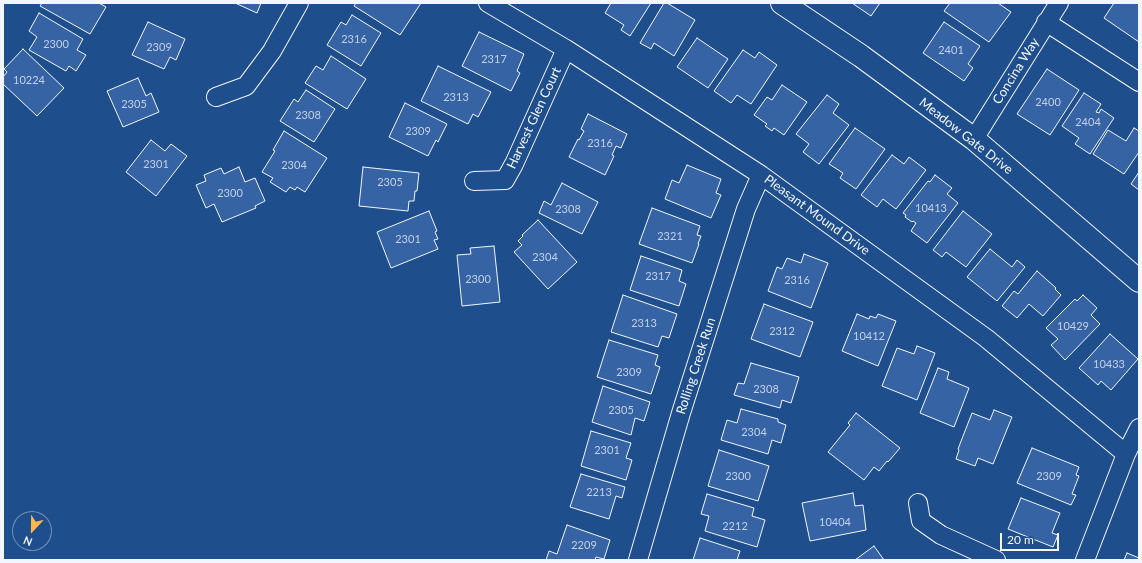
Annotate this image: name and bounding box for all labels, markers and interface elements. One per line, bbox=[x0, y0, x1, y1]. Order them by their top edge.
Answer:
house number: 2316 bbox=[341, 32, 367, 46]
street label: Concina Way bbox=[989, 35, 1043, 107]
house number: 2300 bbox=[43, 37, 69, 51]
house number: 2309 bbox=[146, 40, 172, 54]
house number: 2401 bbox=[938, 43, 964, 57]
house number: 2317 bbox=[481, 52, 507, 66]
street label: Harvest Glen Court bbox=[504, 65, 564, 171]
house number: 10224 bbox=[13, 73, 45, 87]
house number: 2313 bbox=[443, 90, 469, 104]
street label: Meadow Gate Drive bbox=[916, 94, 1016, 178]
house number: 2400 bbox=[1035, 95, 1061, 109]
house number: 2305 bbox=[121, 97, 147, 111]
house number: 2308 bbox=[295, 108, 321, 122]
house number: 2404 bbox=[1075, 115, 1101, 129]
house number: 2309 bbox=[405, 124, 431, 138]
house number: 2316 bbox=[587, 136, 613, 150]
house number: 2301 bbox=[143, 157, 169, 171]
house number: 2304 bbox=[281, 158, 307, 172]
street label: Pleasant Mound Drive bbox=[761, 171, 873, 259]
house number: 2305 bbox=[377, 175, 403, 189]
house number: 2300 bbox=[217, 186, 243, 200]
house number: 10413 bbox=[915, 201, 947, 215]
house number: 2308 bbox=[555, 202, 581, 216]
house number: 2321 bbox=[657, 229, 683, 243]
house number: 2301 bbox=[395, 232, 421, 246]
house number: 2304 bbox=[532, 250, 558, 264]
house number: 2317 bbox=[645, 269, 671, 283]
house number: 2300 bbox=[465, 272, 491, 286]
house number: 2316 bbox=[784, 273, 810, 287]
house number: 2313 bbox=[631, 316, 657, 330]
street label: Rolling Creek Run bbox=[673, 316, 719, 416]
house number: 10429 bbox=[1057, 319, 1089, 333]
house number: 2312 bbox=[769, 324, 795, 338]
house number: 10412 bbox=[853, 329, 885, 343]
house number: 10433 bbox=[1093, 357, 1125, 371]
house number: 2309 bbox=[616, 365, 642, 379]
house number: 2308 bbox=[753, 382, 779, 396]
house number: 2305 bbox=[608, 403, 634, 417]
house number: 2304 bbox=[741, 425, 767, 439]
house number: 2301 bbox=[594, 443, 620, 457]
house number: 2300 bbox=[725, 469, 751, 483]
house number: 2309 bbox=[1036, 469, 1062, 483]
house number: 2213 bbox=[586, 485, 612, 499]
north arrow bbox=[12, 511, 52, 551]
house number: 10404 bbox=[819, 515, 851, 529]
house number: 2212 bbox=[722, 519, 748, 533]
scale bar bbox=[1002, 525, 1061, 551]
text: 20 m bbox=[1007, 532, 1034, 547]
text: N bbox=[21, 534, 34, 549]
house number: 2209 bbox=[571, 538, 597, 552]

